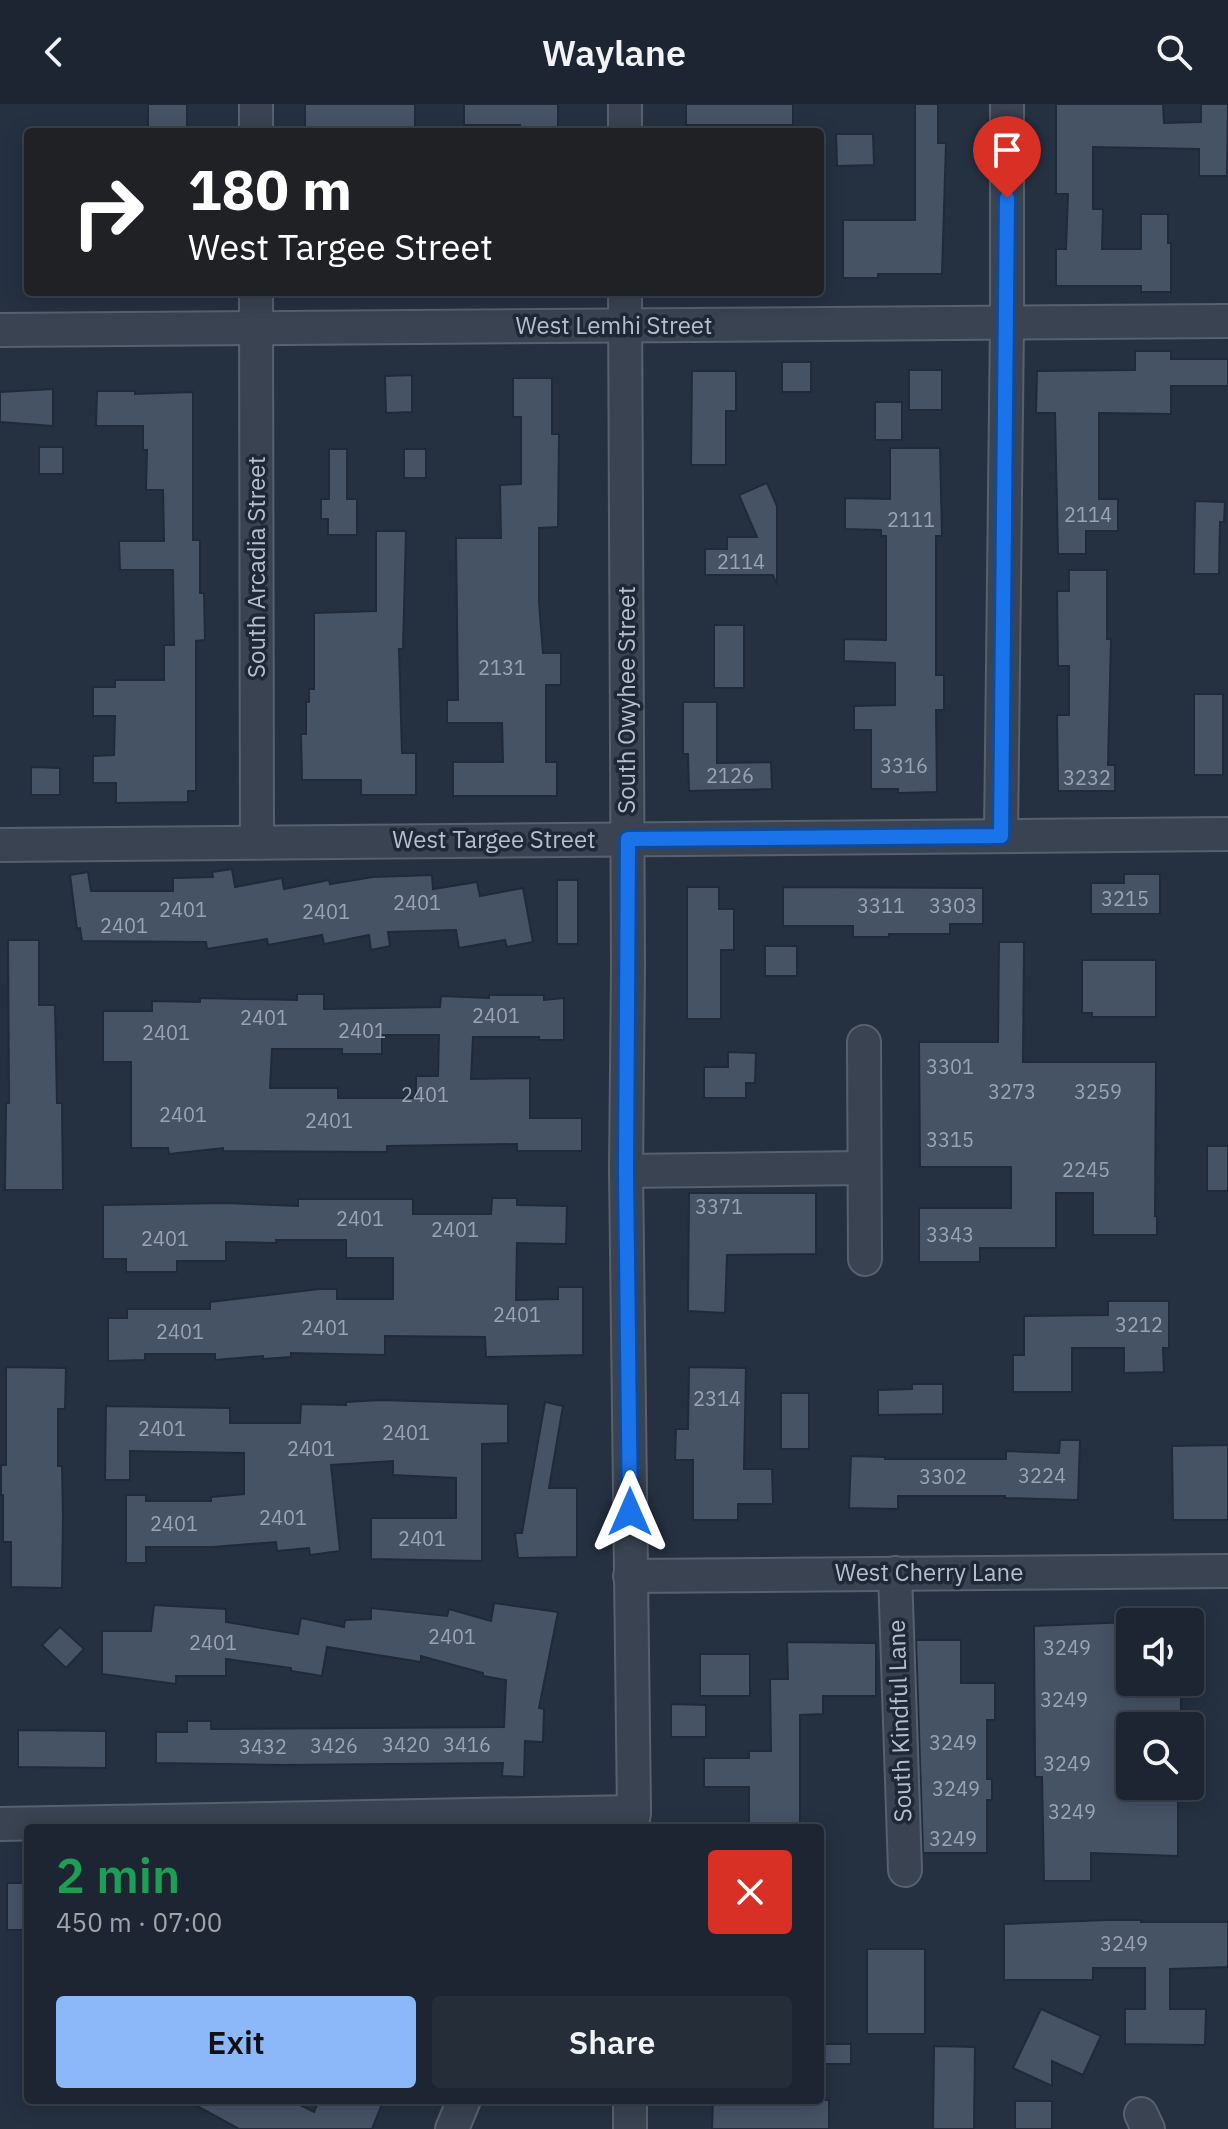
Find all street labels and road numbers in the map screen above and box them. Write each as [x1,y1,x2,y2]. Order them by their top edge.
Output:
street label: West Lemhi Street [516,309,712,341]
street label: South Arcadia Street [240,456,272,678]
street label: South Owyhee Street [610,586,642,814]
street label: West Targee Street [392,823,596,855]
street label: West Cherry Lane [835,1556,1023,1588]
street label: South Kindful Lane [879,1619,919,1823]

